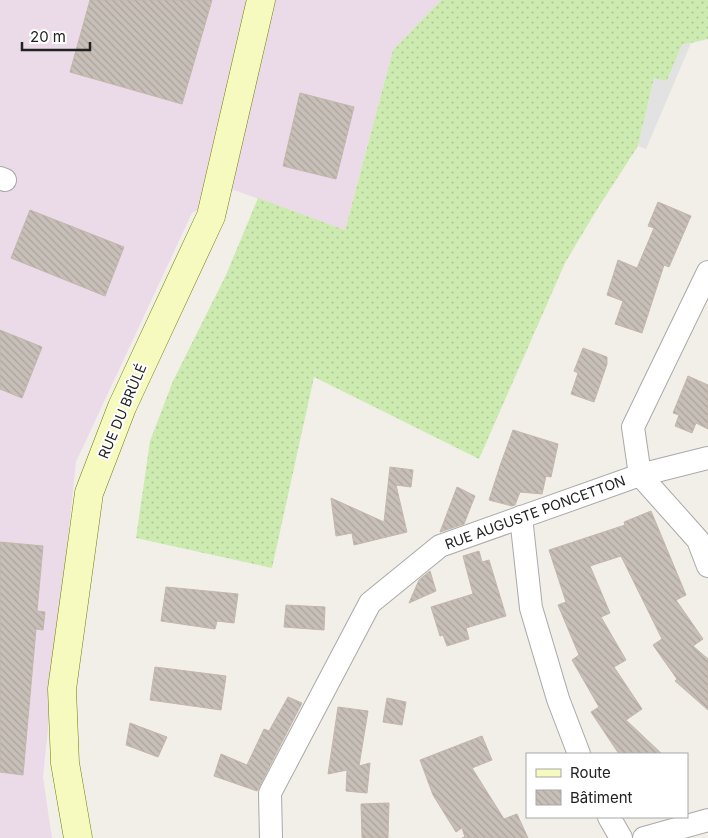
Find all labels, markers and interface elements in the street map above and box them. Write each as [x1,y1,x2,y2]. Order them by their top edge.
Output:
scale bar [22,20,90,52]
text: 20 m [30,27,66,46]
street label: RUE DU BRÛLÉ [94,361,150,461]
street label: RUE AUGUSTE PONCETTON [443,471,627,553]
legend [526,753,688,818]
text: Route [570,763,611,782]
text: Bâtiment [570,788,633,807]

